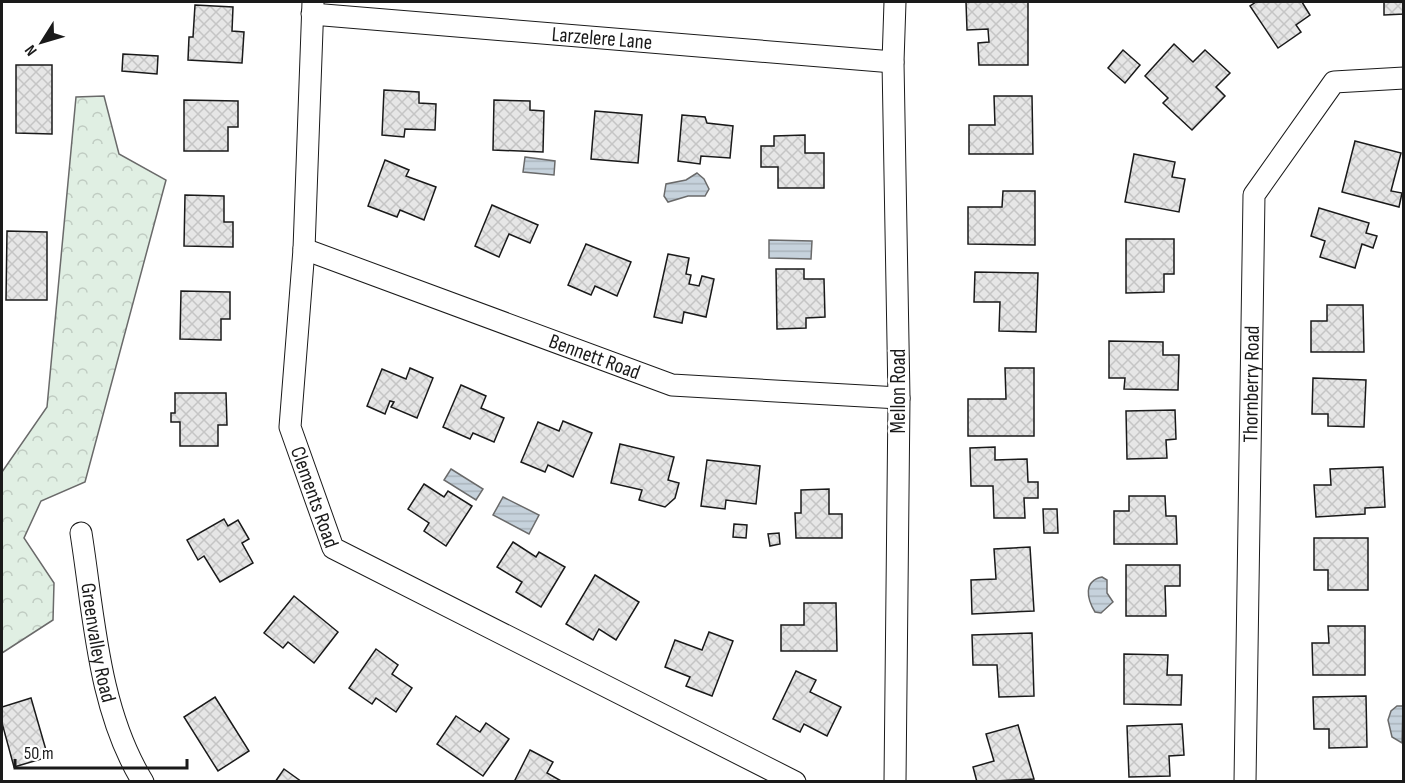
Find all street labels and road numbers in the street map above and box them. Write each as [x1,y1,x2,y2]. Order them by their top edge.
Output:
street label: Larzelere Lane [551,22,653,55]
street label: Thornberry Road [1238,325,1265,443]
street label: Bennett Road [546,329,644,385]
street label: Mellon Road [886,349,911,433]
street label: Clements Road [285,443,344,551]
street label: Greenvalley Road [75,582,121,705]

